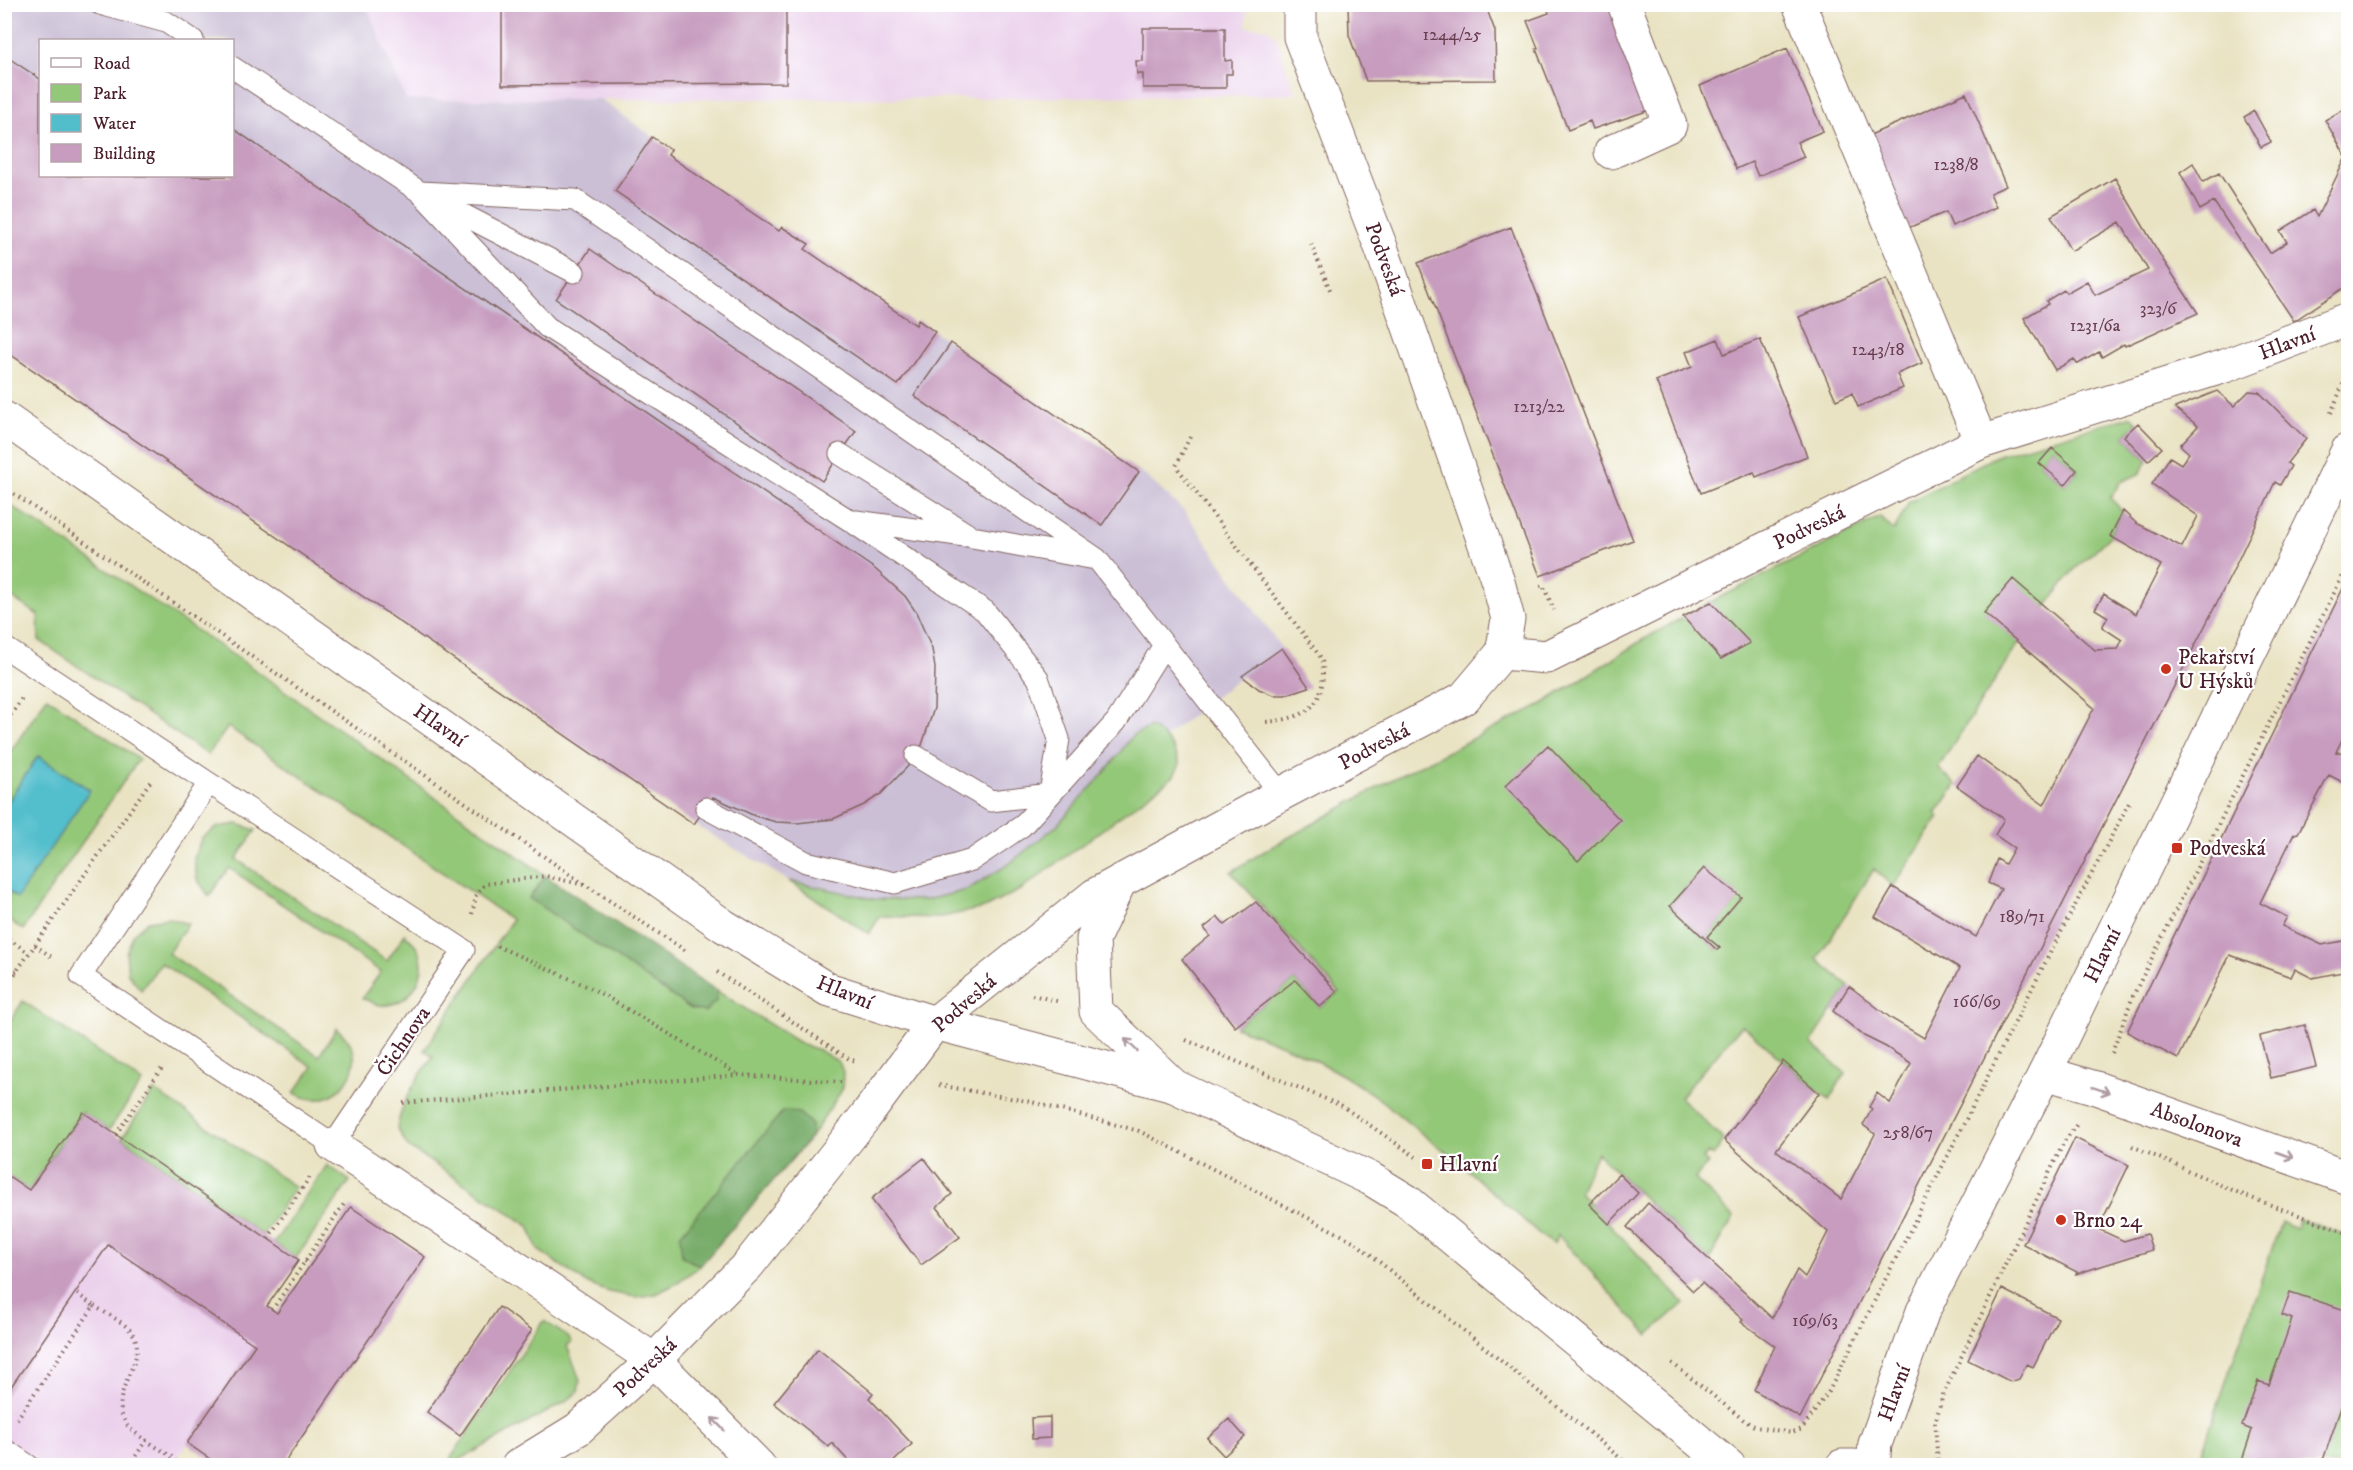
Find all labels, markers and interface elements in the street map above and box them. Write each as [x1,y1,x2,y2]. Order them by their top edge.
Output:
house number: 1244/25 [1423,24,1481,46]
legend [39,39,234,177]
text: Road [93,53,130,75]
text: Park [93,83,127,105]
text: Water [92,113,136,135]
text: Building [93,143,155,165]
house number: 1238/8 [1933,154,1979,176]
street label: Podveská [1359,219,1409,300]
house number: 323/6 [2140,298,2177,320]
house number: 1231/6a [2070,315,2121,337]
street label: Hlavní [2255,321,2321,367]
house number: 1243/18 [1851,339,1905,361]
house number: 1213/22 [1513,396,1565,418]
street label: Podveská [1769,499,1850,556]
place label: Pekařství U Hýsků [2178,645,2256,695]
marker: Pekařství U Hýsků [2159,662,2173,676]
street label: Hlavní [408,698,472,754]
street label: Podveská [1335,717,1414,776]
place label: Podveská [2189,836,2266,862]
marker: Podveská [2170,841,2184,855]
house number: 189/71 [1999,906,2045,928]
street label: Hlavní [2078,922,2128,987]
street label: Podveská [927,969,1002,1039]
street label: Hlavní [813,970,878,1017]
house number: 166/69 [1953,991,2001,1013]
street label: Čichnova [369,1001,437,1081]
one-way arrow [1124,1038,1139,1053]
one-way arrow [2091,1085,2110,1096]
street label: Absolonova [2147,1096,2246,1154]
house number: 258/67 [1883,1122,1933,1144]
one-way arrow [2275,1151,2294,1162]
place label: Hlavní [1439,1152,1499,1178]
marker: Hlavní [1420,1157,1434,1171]
place label: Brno 24 [2073,1208,2143,1234]
marker: Brno 24 [2054,1213,2068,1227]
house number: 169/63 [1792,1310,1838,1332]
street label: Podveská [609,1332,683,1403]
street label: Hlavní [1873,1360,1918,1425]
one-way arrow [710,1416,725,1431]

